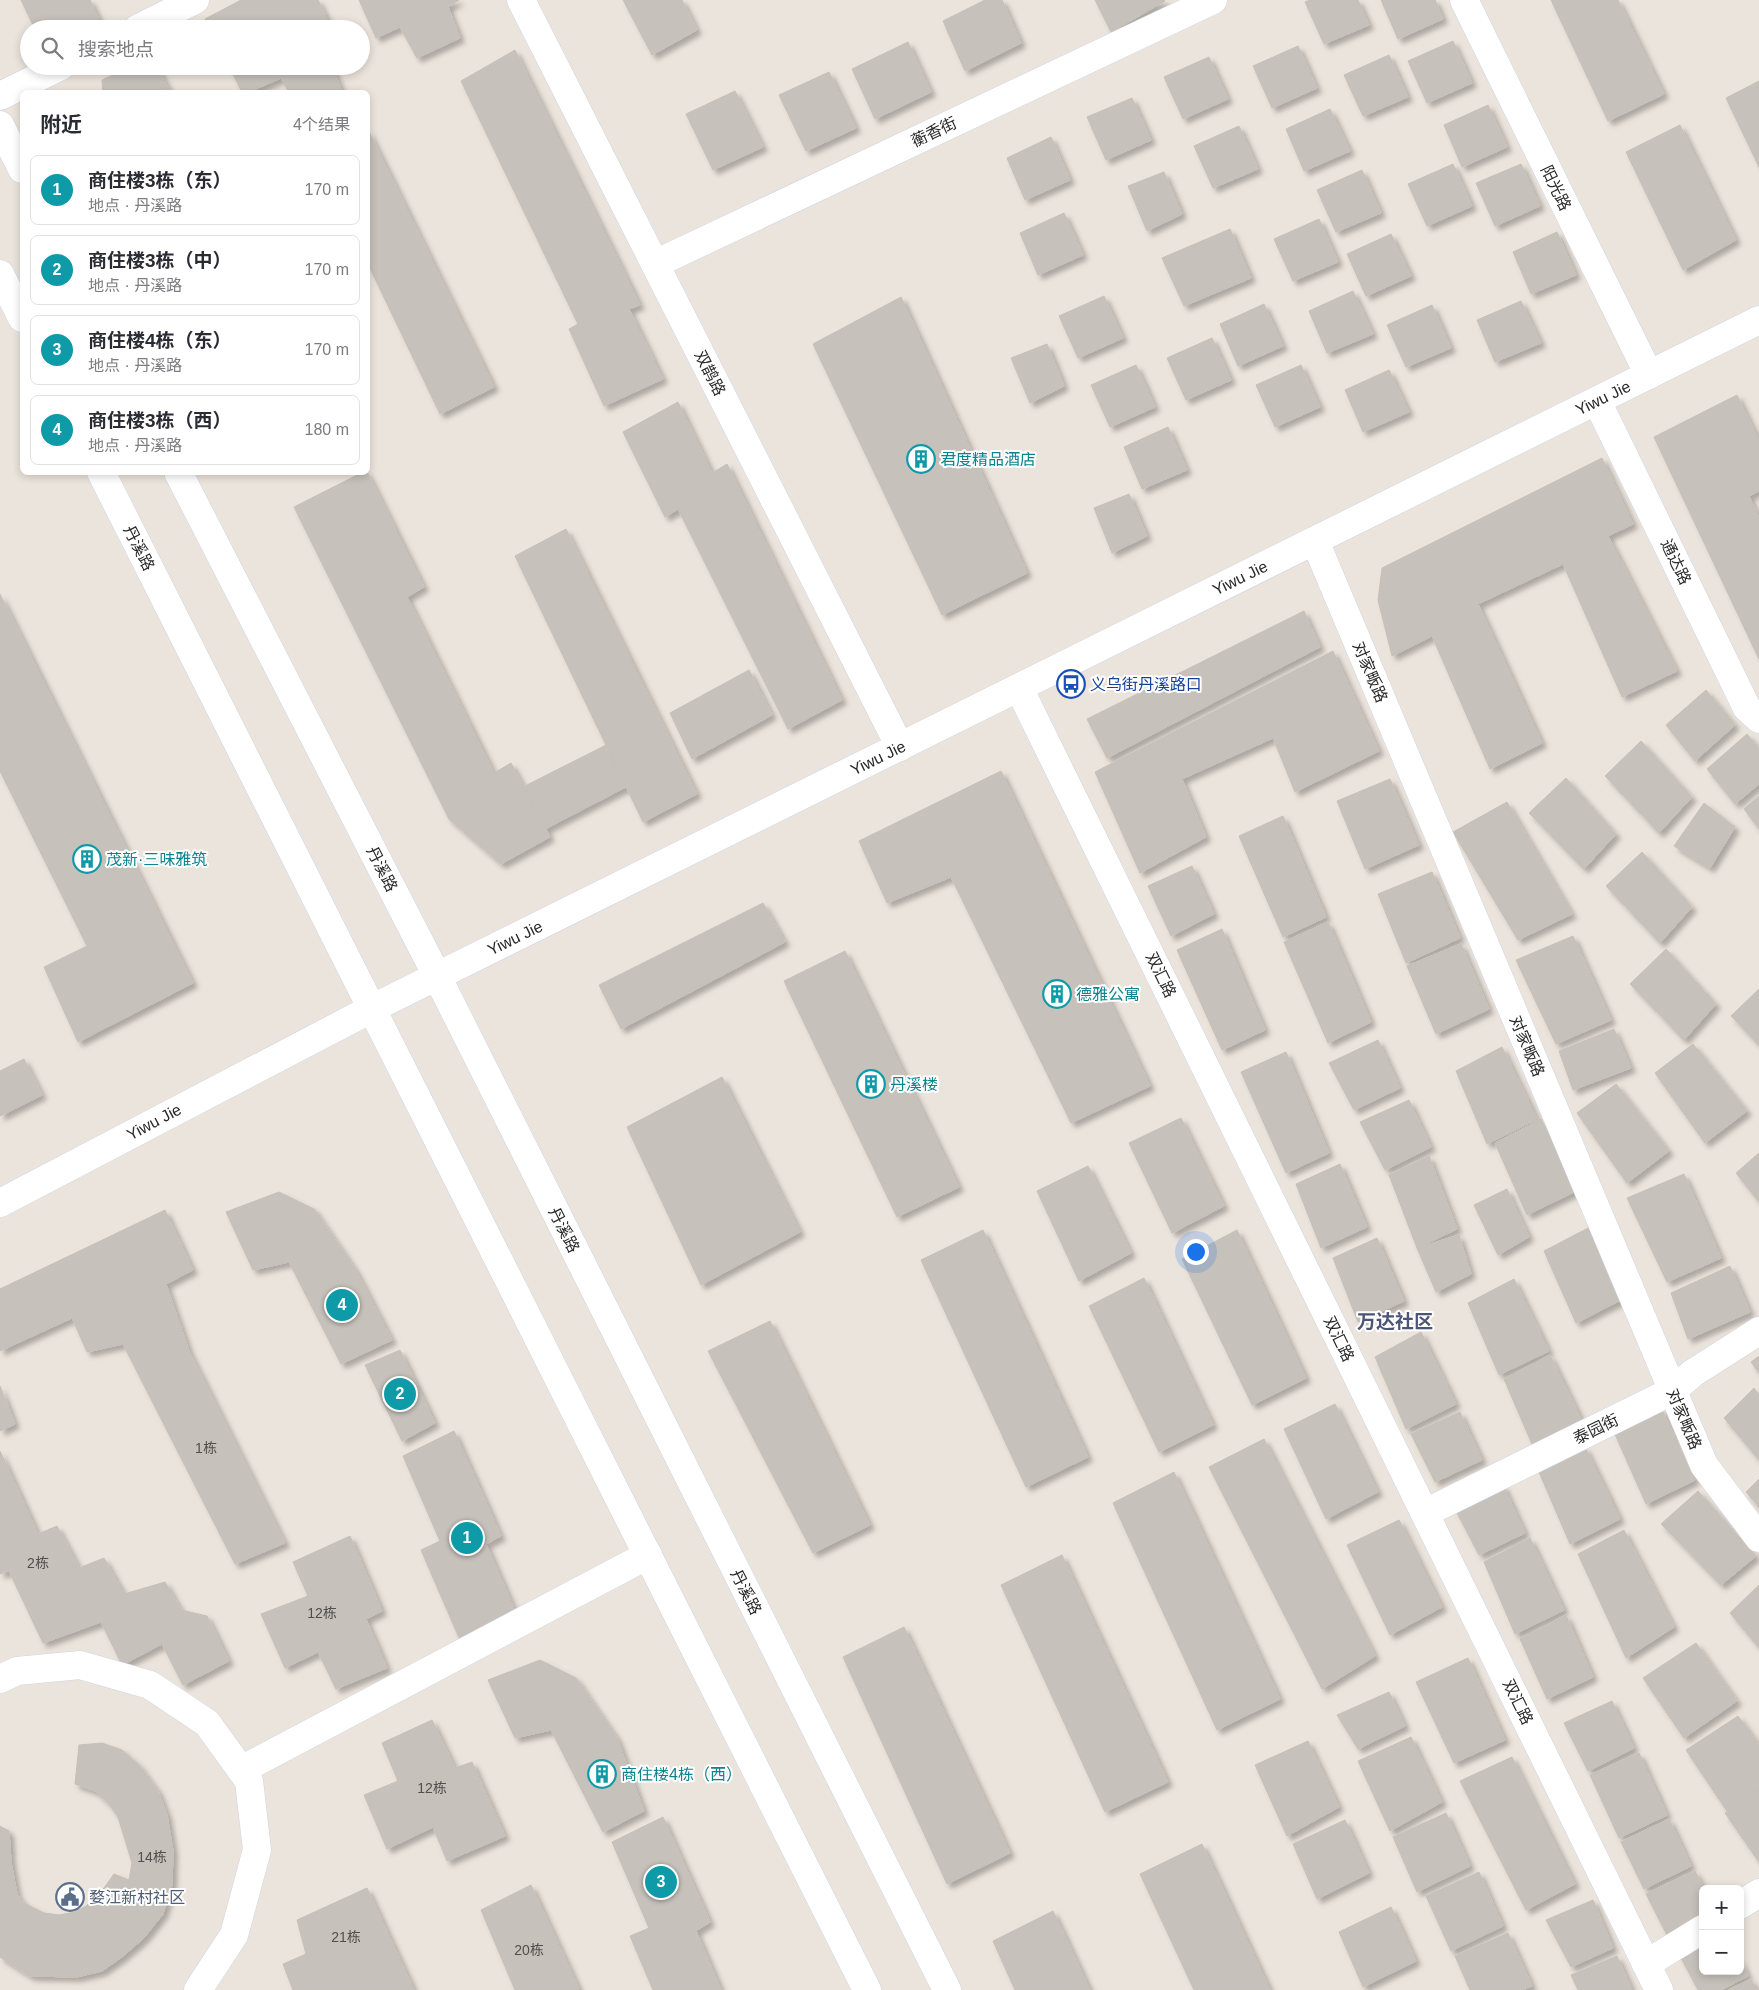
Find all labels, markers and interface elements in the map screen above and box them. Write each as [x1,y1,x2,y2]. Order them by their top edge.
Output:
search box [20,20,370,75]
icon: search [38,34,66,62]
text: 搜索地点 [78,39,154,60]
text: 附近 [40,113,82,136]
street label: 蘅香街 [909,114,959,150]
text: 4个结果 [293,116,350,133]
street label: 阳光路 [1538,163,1574,213]
text: 商住楼3栋（东） [88,170,232,191]
text: 1 [53,181,61,198]
text: 170 m [305,181,349,198]
text: 地点 · 丹溪路 [88,197,182,214]
text: 商住楼3栋（中） [88,250,232,271]
text: 2 [53,261,61,278]
text: 170 m [305,261,349,278]
text: 地点 · 丹溪路 [88,277,182,294]
text: 商住楼4栋（东） [88,330,232,351]
text: 3 [53,341,61,358]
text: 170 m [305,341,349,358]
street label: 双鹊路 [692,348,728,398]
text: 地点 · 丹溪路 [88,357,182,374]
street label: Yiwu Jie [1573,377,1633,419]
text: 商住楼3栋（西） [88,410,232,431]
text: 4 [53,421,61,438]
text: 180 m [305,421,349,438]
text: 地点 · 丹溪路 [88,437,182,454]
building icon: 君度精品酒店 [906,444,936,474]
place label: 君度精品酒店 [940,451,1036,468]
street label: 丹溪路 [121,523,157,573]
street label: 通达路 [1658,537,1694,587]
street label: Yiwu Jie [1210,557,1270,599]
street label: 对家畈路 [1350,639,1390,705]
bus stop icon: 义乌街丹溪路口 [1056,669,1086,699]
place label: 义乌街丹溪路口 [1090,676,1202,693]
street label: Yiwu Jie [848,737,908,779]
building icon: 茂新·三味雅筑 [72,844,102,874]
street label: 丹溪路 [364,844,400,894]
place label: 茂新·三味雅筑 [106,851,207,868]
street label: Yiwu Jie [485,917,545,959]
street label: 双汇路 [1143,950,1179,1000]
building icon: 德雅公寓 [1042,979,1072,1009]
place label: 德雅公寓 [1076,986,1140,1003]
street label: 对家畈路 [1507,1013,1547,1079]
building icon: 丹溪楼 [856,1069,886,1099]
place label: 丹溪楼 [890,1076,938,1093]
street label: Yiwu Jie [124,1101,184,1143]
street label: 丹溪路 [546,1205,582,1255]
your location [1183,1239,1209,1265]
pin: 4 [326,1286,358,1324]
district label: 万达社区 [1357,1311,1433,1332]
street label: 双汇路 [1321,1314,1357,1364]
pin: 2 [384,1375,416,1413]
street label: 对家畈路 [1664,1386,1704,1452]
street label: 泰园街 [1571,1411,1621,1447]
house number: 1栋 [195,1440,217,1456]
pin: 1 [451,1519,483,1557]
house number: 2栋 [27,1555,49,1571]
street label: 丹溪路 [728,1567,764,1617]
house number: 12栋 [307,1605,337,1621]
street label: 双汇路 [1500,1677,1536,1727]
building icon: 商住楼4栋（西） [587,1759,617,1789]
place label: 商住楼4栋（西） [621,1766,742,1783]
house number: 12栋 [417,1780,447,1796]
house number: 14栋 [137,1849,167,1865]
pin: 3 [645,1863,677,1901]
public building icon: 婺江新村社区 [55,1882,85,1912]
map controls [1699,1885,1744,1975]
button: + [1699,1885,1744,1930]
place label: 婺江新村社区 [89,1889,185,1906]
house number: 21栋 [331,1929,361,1945]
button: − [1699,1930,1744,1975]
house number: 20栋 [514,1942,544,1958]

